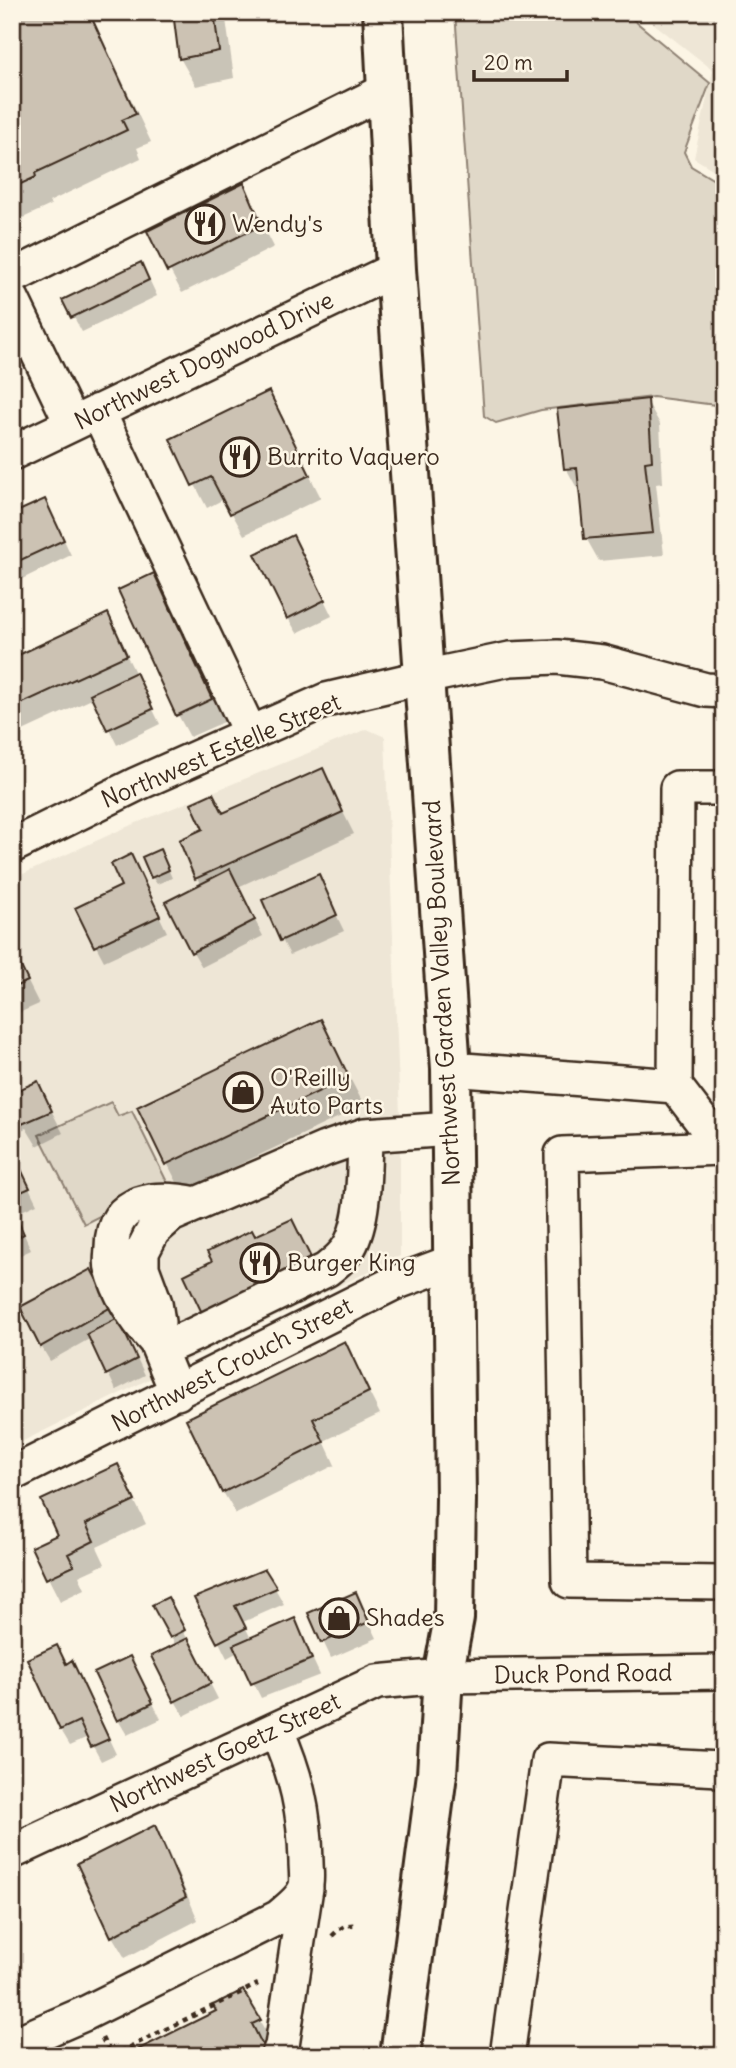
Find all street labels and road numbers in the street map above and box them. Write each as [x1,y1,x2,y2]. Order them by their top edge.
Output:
street label: Northwest Dogwood Drive [69,284,338,436]
street label: Northwest Estelle Street [96,686,345,814]
street label: Northwest Garden Valley Boulevard [416,799,466,1187]
street label: Northwest Crouch Street [106,1290,357,1438]
street label: Duck Pond Road [493,1656,672,1690]
street label: Northwest Goetz Street [104,1685,345,1819]

